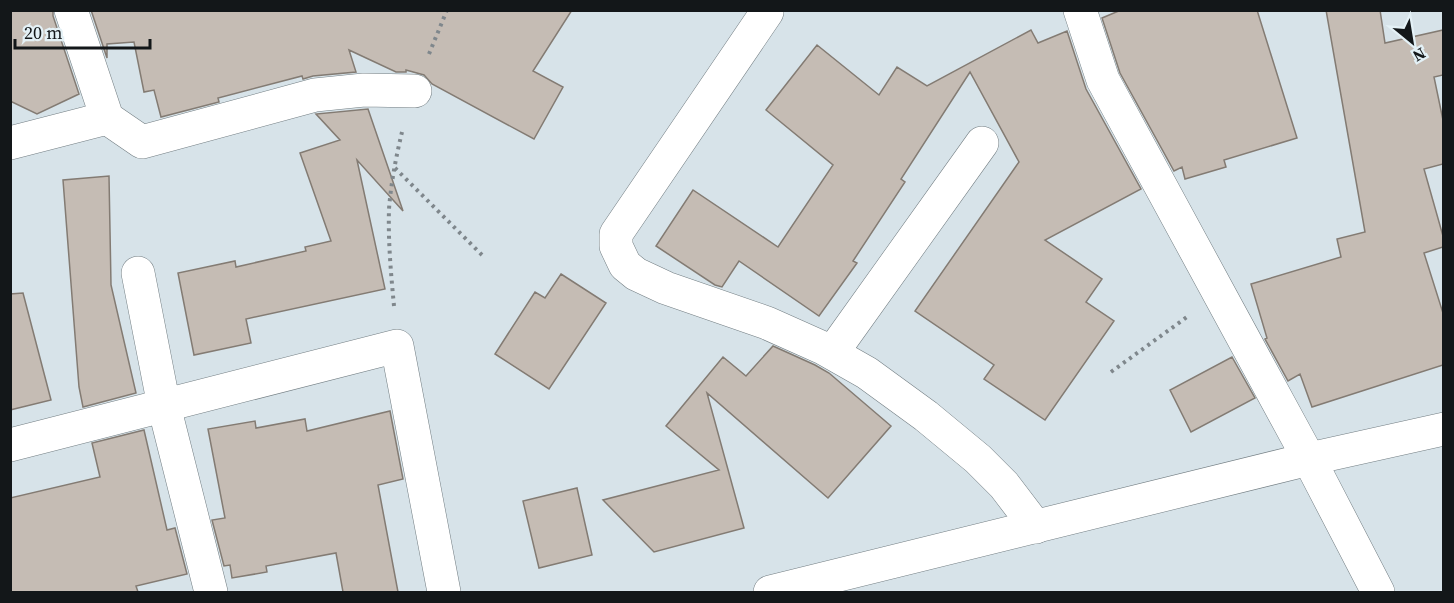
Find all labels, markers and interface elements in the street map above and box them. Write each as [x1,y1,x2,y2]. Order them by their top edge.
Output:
scale bar [15,12,150,50]
north arrow [1382,12,1442,72]
text: 20 m [24,20,62,45]
text: N [1409,43,1430,68]

